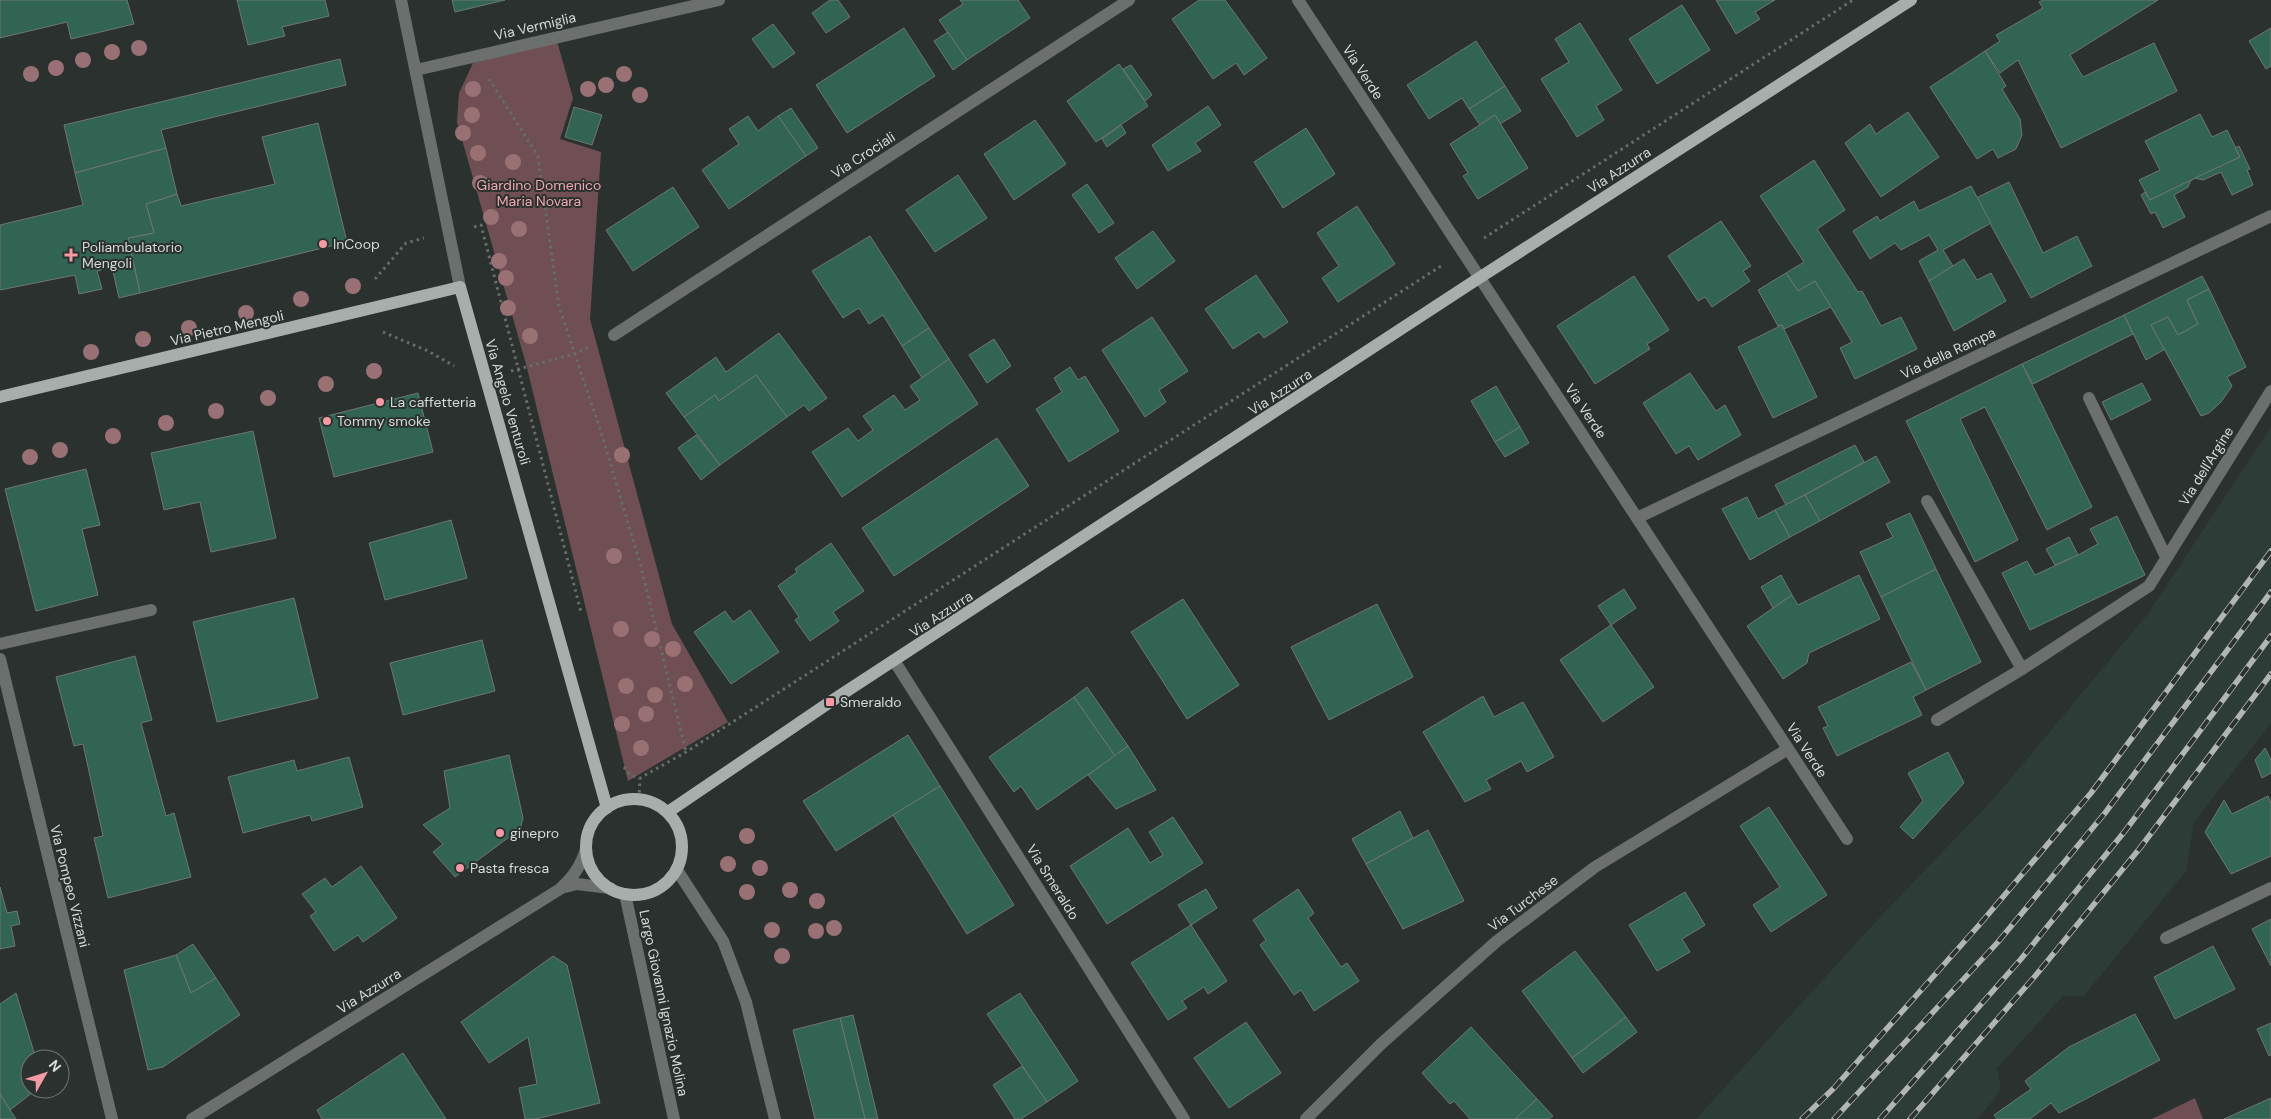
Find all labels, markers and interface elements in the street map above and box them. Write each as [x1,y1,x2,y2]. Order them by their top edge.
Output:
street label: Via Vermiglia [492,8,578,44]
street label: Via Verde [1339,41,1387,103]
street label: Via Crociali [828,128,898,182]
street label: Via Azzurra [1584,143,1654,197]
park label: Giardino Domenico Maria Novara [477,176,601,210]
place label: InCoop [333,235,380,253]
place label: Poliambulatorio Mengoli [82,238,182,272]
marker: InCoop [317,238,329,250]
marker: Poliambulatorio Mengoli [64,248,78,262]
street label: Via Pietro Mengoli [169,306,285,350]
street label: Via della Rampa [1898,323,1998,383]
street label: Via Angelo Venturoli [481,337,535,467]
street label: Via Azzurra [1245,365,1315,419]
street label: Via Verde [1561,380,1611,442]
place label: La caffetteria [390,393,476,411]
marker: La caffetteria [374,396,386,408]
place label: Tommy smoke [337,412,430,430]
marker: Tommy smoke [321,415,333,427]
street label: Via dell'Argine [2175,423,2237,509]
street label: Via Azzurra [906,587,976,641]
place label: Smeraldo [840,693,902,711]
marker: Smeraldo [824,696,836,708]
street label: Via Verde [1783,719,1831,781]
street label: Via Pompeo Vizzani [46,823,94,949]
place label: ginepro [510,824,559,842]
marker: ginepro [494,827,506,839]
street label: Via Smeraldo [1023,841,1083,923]
place label: Pasta fresca [470,859,549,877]
marker: Pasta fresca [454,862,466,874]
street label: Via Turchese [1484,871,1562,935]
street label: Largo Giovanni Ignazio Molina [635,908,693,1098]
street label: Via Azzurra [334,964,404,1018]
north arrow [20,1049,70,1099]
text: N [45,1056,65,1075]

